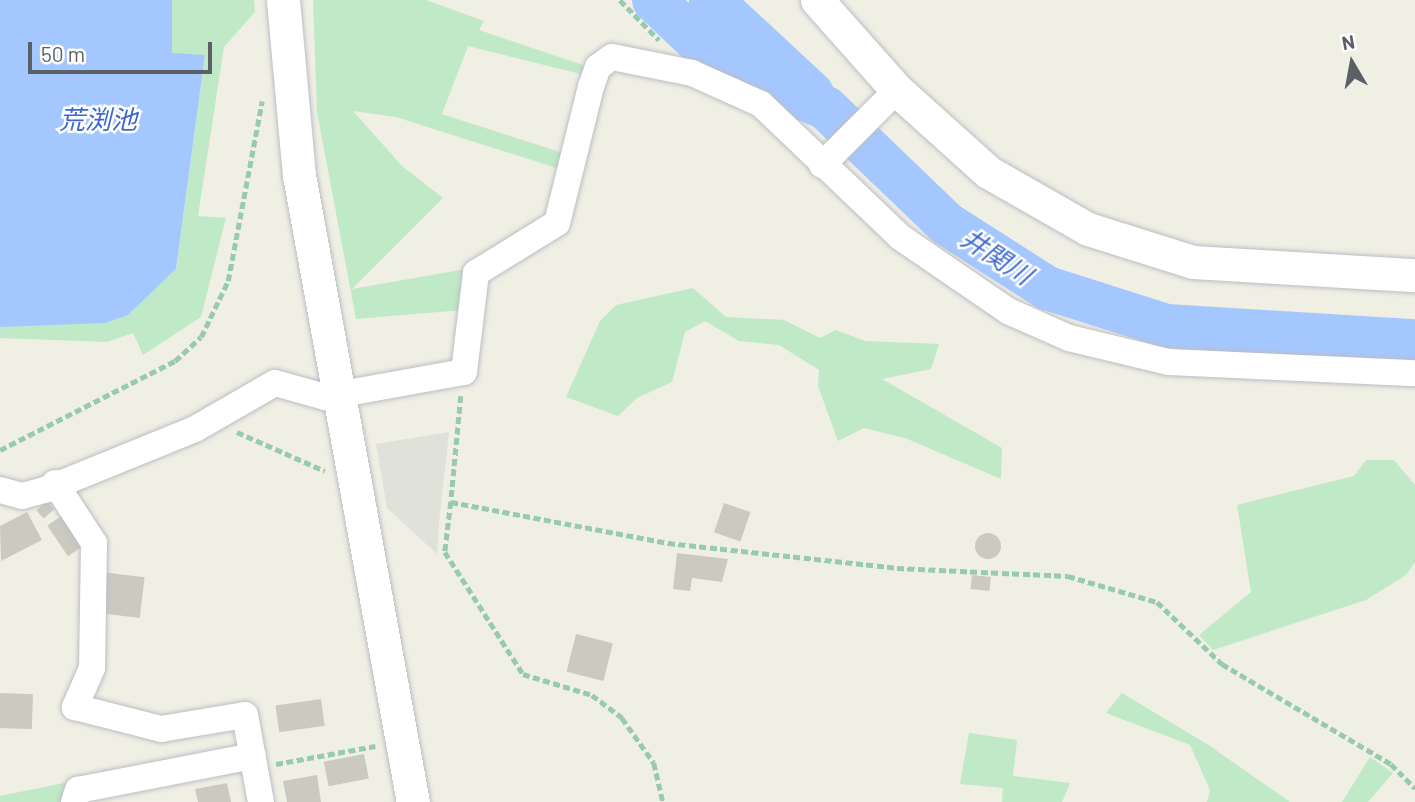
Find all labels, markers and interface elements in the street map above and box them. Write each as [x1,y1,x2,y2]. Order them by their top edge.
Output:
scale bar [32,28,215,72]
north arrow [1317,28,1387,98]
text: N [1340,29,1356,54]
text: 50 m [41,41,85,66]
water label: 荒渕池 [59,103,137,135]
water label: 井関川 [956,222,1038,290]

